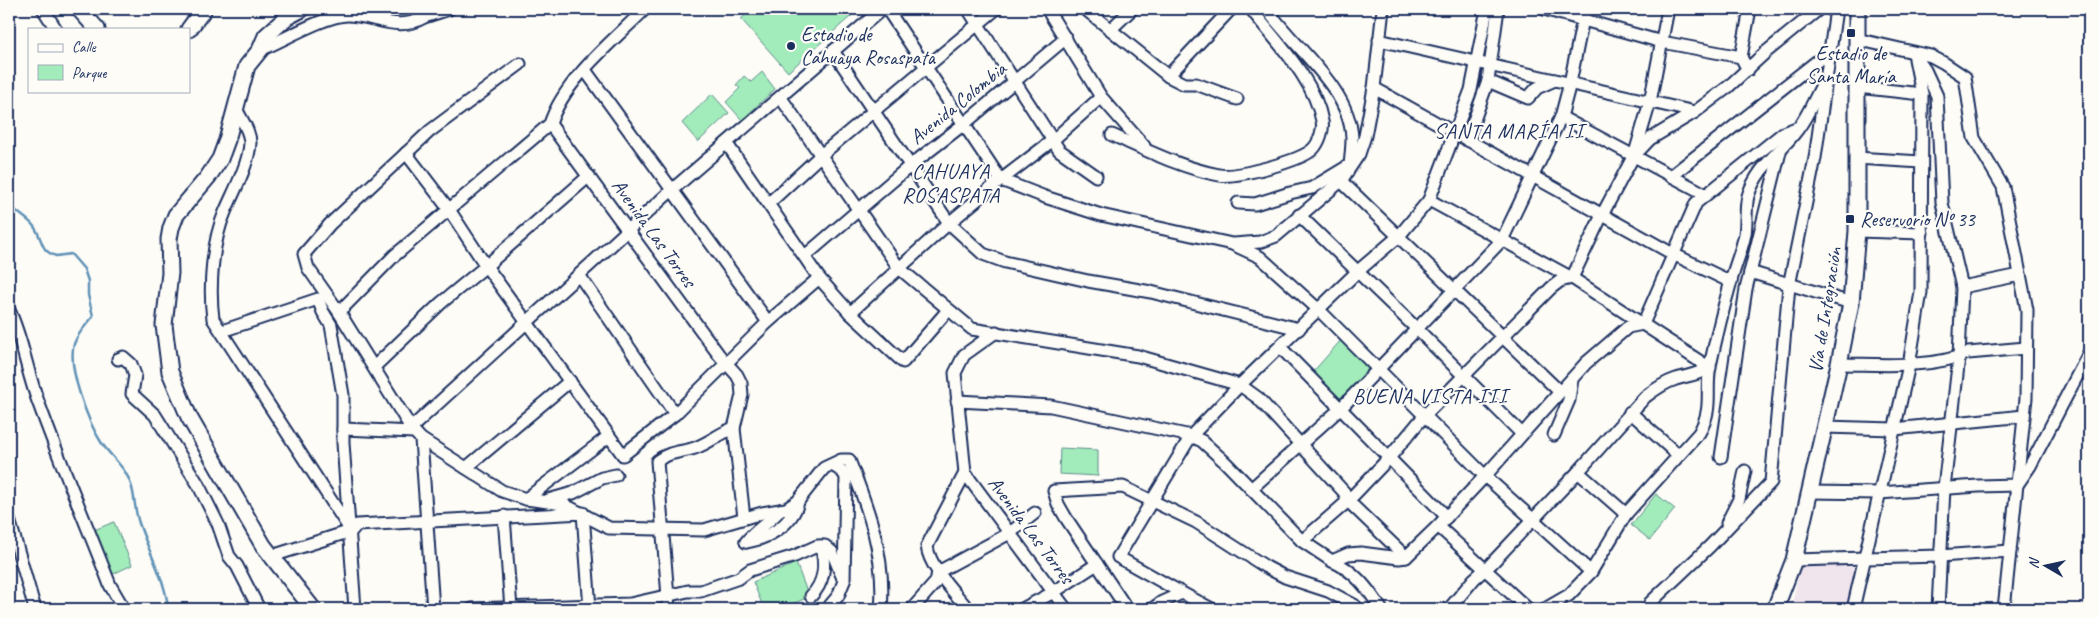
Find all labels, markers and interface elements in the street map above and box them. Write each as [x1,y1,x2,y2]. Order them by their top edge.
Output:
place label: Estadio de Cahuaya Rosaspata [801,22,937,70]
marker: Estadio de Santa María [1845,27,1857,39]
legend [28,28,190,92]
text: Calle [72,38,97,57]
marker: Estadio de Cahuaya Rosaspata [785,40,797,52]
place label: Estadio de Santa María [1806,41,1897,89]
street label: Avenida Colombia [905,56,1012,150]
text: Parque [72,64,108,83]
district label: SANTA MARÍA II [1434,118,1588,144]
district label: CAHUAYA ROSASPATA [902,158,1001,208]
street label: Avenida Las Torres [606,174,703,294]
place label: Reservorio Nº 33 [1860,207,1977,232]
marker: Reservorio Nº 33 [1844,213,1856,225]
street label: Vía de Integración [1803,244,1847,375]
district label: BUENA VISTA III [1353,383,1511,409]
street label: Avenida Las Torres [983,471,1081,590]
north arrow [2020,540,2070,590]
text: N [2025,556,2043,570]

